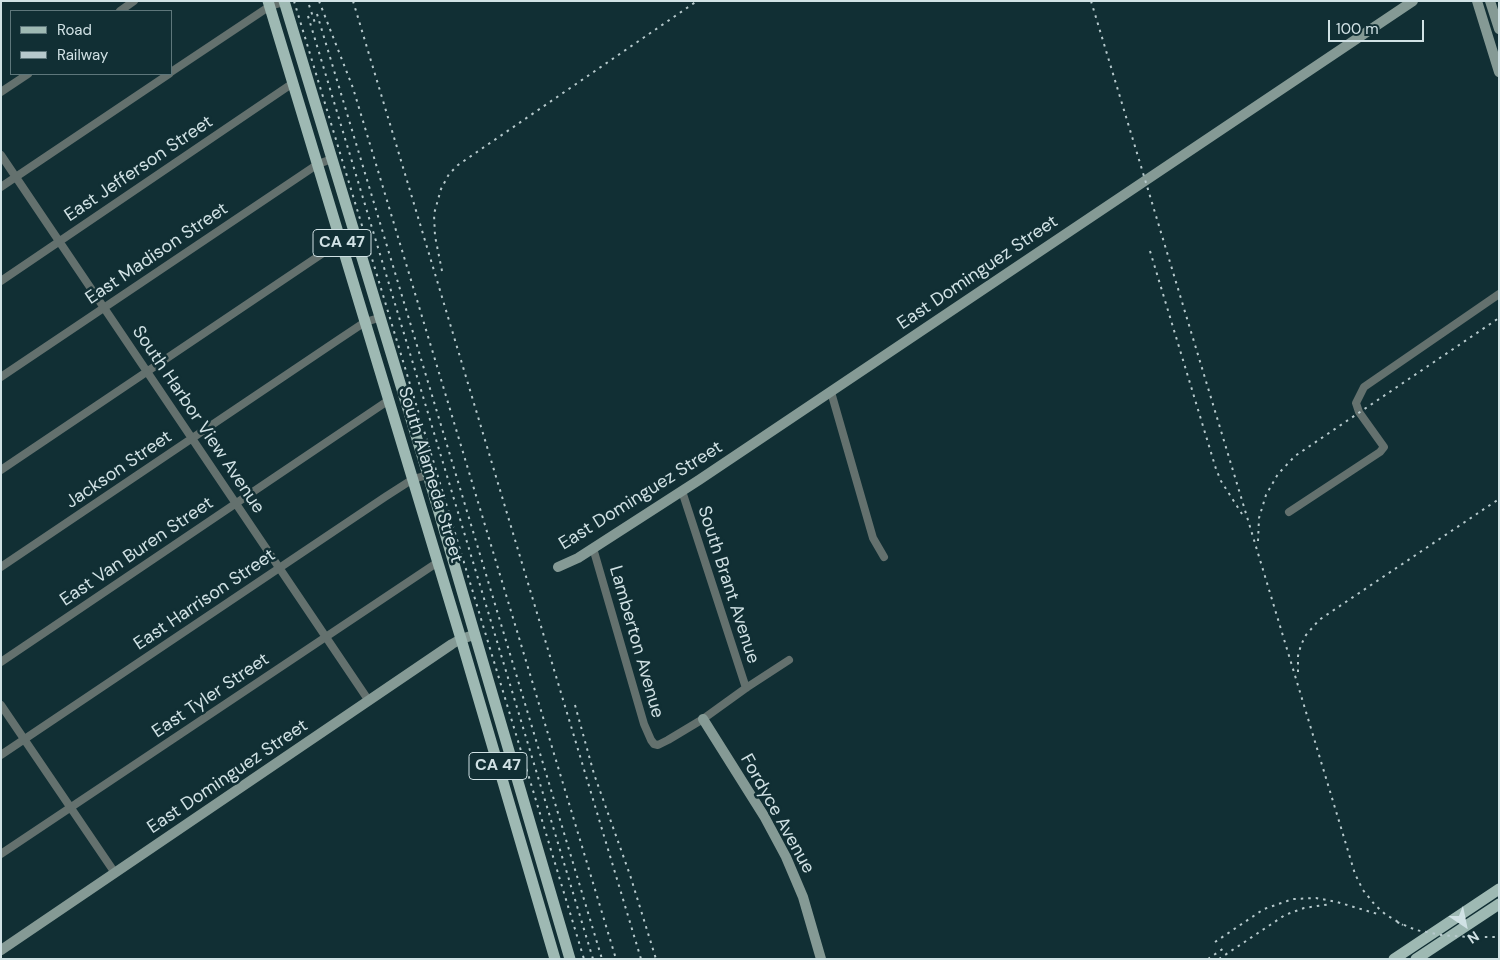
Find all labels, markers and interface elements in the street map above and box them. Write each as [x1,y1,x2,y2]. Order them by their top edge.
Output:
legend [10,10,172,75]
scale bar [1330,10,1426,42]
text: 100 m [1336,19,1379,39]
text: Road [57,20,92,40]
text: Railway [57,45,108,65]
street label: East Jefferson Street [61,111,217,227]
street label: East Madison Street [82,198,232,310]
street label: East Dominguez Street [894,211,1062,335]
road number: CA 47 [313,230,371,256]
street label: South Harbor View Avenue [127,322,269,518]
street label: South Alameda Street [393,385,467,565]
street label: Jackson Street [62,427,176,513]
street label: East Dominguez Street [555,437,727,555]
street label: East Van Buren Street [56,493,218,611]
street label: South Brant Avenue [692,504,764,666]
street label: East Harrison Street [130,545,280,655]
street label: Lamberton Avenue [604,563,668,721]
street label: East Tyler Street [148,649,274,743]
street label: East Dominguez Street [144,715,312,839]
street label: Fordyce Avenue [735,751,819,877]
road number: CA 47 [469,752,527,779]
north arrow [1440,900,1490,950]
text: N [1464,927,1483,948]

